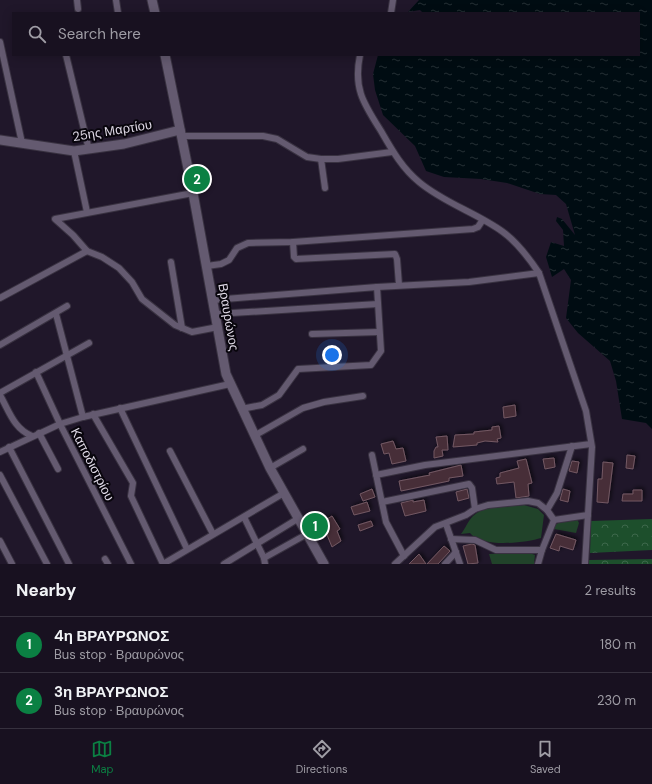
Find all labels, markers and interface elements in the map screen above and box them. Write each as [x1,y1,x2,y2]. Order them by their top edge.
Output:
search box [12,12,640,56]
icon: search [26,23,48,45]
text: Search here [58,24,141,44]
street label: 25ης Μαρτίου [71,116,153,145]
pin: 2 [184,164,210,194]
street label: Βραυρώνος [214,282,243,352]
your location [322,345,342,365]
street label: Καποδιστρίου [67,425,118,504]
pin: 1 [302,511,328,541]
text: Nearby [16,579,76,601]
text: 2 results [585,582,636,599]
text: 4η ΒΡΑΥΡΩΝΟΣ [54,626,169,646]
text: 1 [27,636,31,653]
text: 180 m [600,636,636,653]
text: Bus stop · Βραυρώνος [54,646,184,663]
text: 3η ΒΡΑΥΡΩΝΟΣ [54,682,168,702]
text: 2 [25,692,33,709]
text: 230 m [597,692,636,709]
text: Bus stop · Βραυρώνος [54,702,184,719]
tab: Map [91,738,113,776]
tab: Directions [296,738,348,776]
tab: Saved [530,738,561,776]

